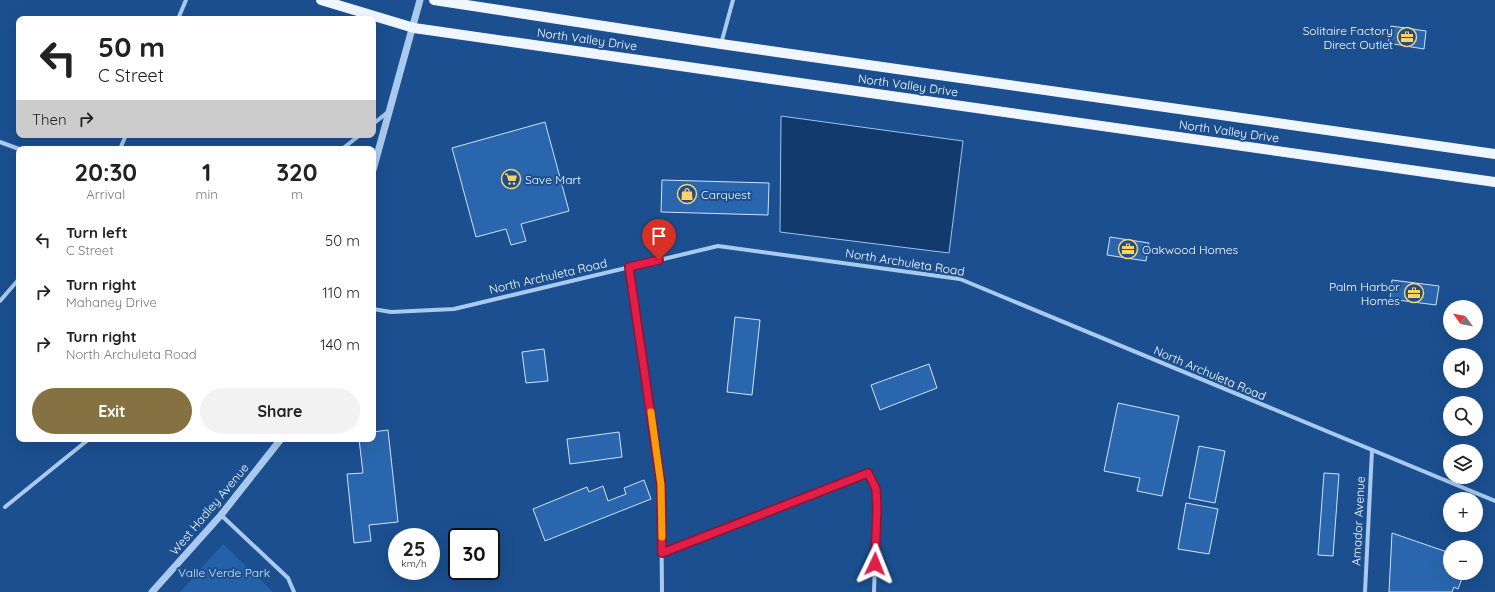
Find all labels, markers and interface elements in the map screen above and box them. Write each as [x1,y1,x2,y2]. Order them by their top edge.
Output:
place label: Solitaire Factory Direct Outlet [1303,23,1393,52]
street label: North Valley Drive [536,25,638,53]
office icon: Solitaire Factory Direct Outlet [1396,26,1418,48]
text: 50 m [98,29,165,64]
icon: left [32,32,84,84]
text: C Street [98,64,164,87]
street label: North Valley Drive [857,71,959,99]
icon: right [75,108,97,130]
text: Then [32,110,67,129]
street label: North Valley Drive [1178,117,1280,145]
text: 20:30 [74,157,137,187]
text: 1 [202,157,211,187]
text: 320 [276,157,317,187]
supermarket icon: Save Mart [500,168,522,190]
place label: Save Mart [525,172,581,187]
shop icon: Carquest [676,183,698,205]
text: Arrival [86,186,125,202]
text: min [196,186,218,202]
text: m [291,186,303,202]
place label: Carquest [701,187,751,202]
pin [642,219,676,260]
text: Turn left [66,223,128,242]
icon: arrive [648,225,670,247]
icon: left [32,229,54,251]
text: 50 m [325,231,360,250]
office icon: Oakwood Homes [1117,238,1139,260]
text: C Street [66,242,114,258]
place label: Oakwood Homes [1142,242,1239,257]
street label: North Archuleta Road [844,245,966,279]
street label: North Archuleta Road [488,255,608,297]
text: Turn right [66,275,137,294]
place label: Palm Harbor Homes [1329,279,1400,308]
icon: right [32,281,54,303]
office icon: Palm Harbor Homes [1403,282,1425,304]
text: 110 m [322,283,360,302]
text: Mahaney Drive [66,294,157,310]
north arrow [1443,300,1483,340]
map controls [1443,300,1483,580]
text: Turn right [66,327,137,346]
icon: right [32,333,54,355]
text: 140 m [320,335,360,354]
street label: North Archuleta Road [1152,343,1268,403]
text: North Archuleta Road [66,346,197,362]
button: sound [1443,348,1483,388]
button: Exit [32,388,192,434]
button: Share [200,388,360,434]
button: search [1443,396,1483,436]
button: layers [1443,444,1483,484]
street label: West Hadley Avenue [166,460,252,558]
street label: Amador Avenue [1348,476,1368,566]
button: + [1443,492,1483,532]
speed limit sign: 30 [448,528,500,580]
text: 25 [403,536,425,561]
button: − [1443,540,1483,580]
position arrow [854,543,896,585]
text: km/h [401,557,427,570]
park label: Valle Verde Park [178,565,270,580]

